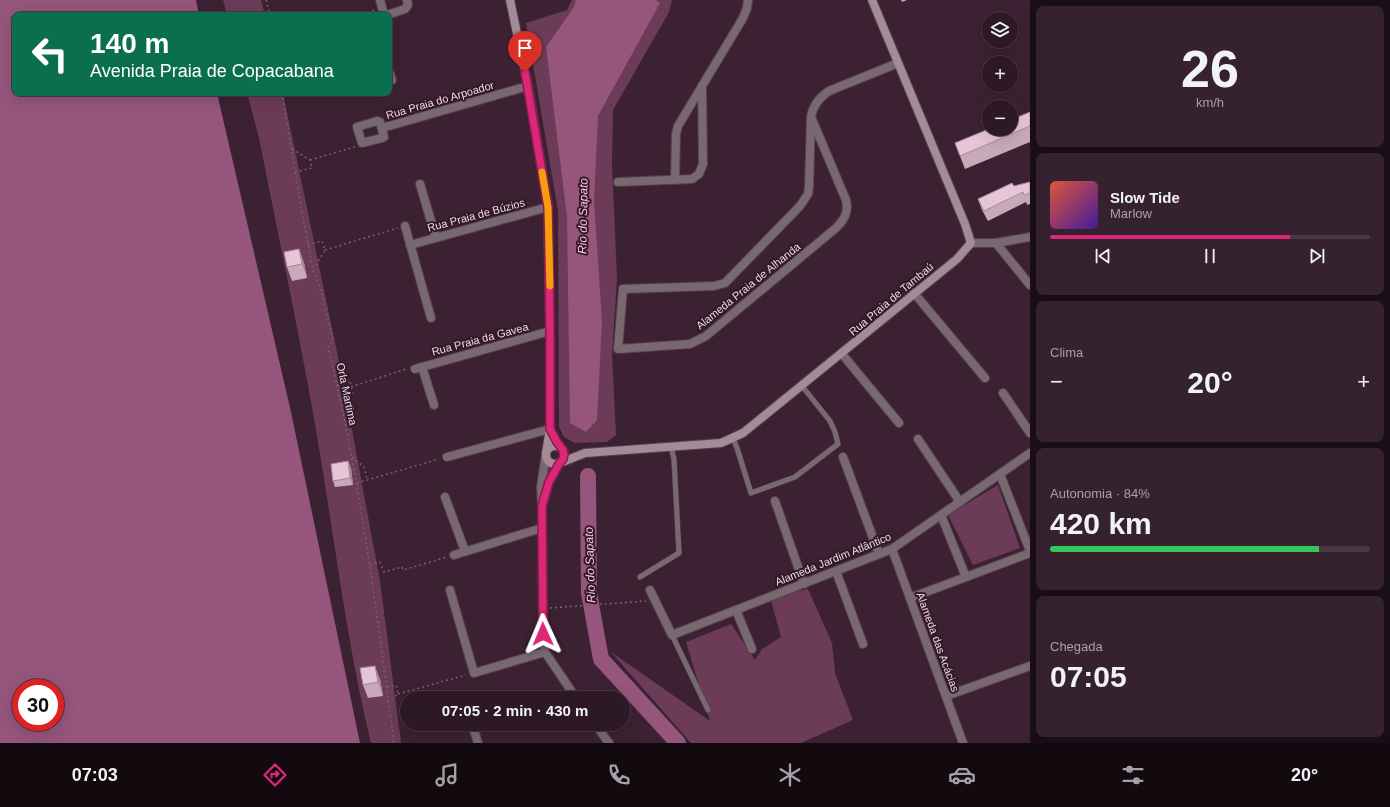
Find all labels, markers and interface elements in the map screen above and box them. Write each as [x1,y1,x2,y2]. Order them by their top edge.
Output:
map controls [982,12,1018,136]
button: layers [982,12,1018,48]
icon: left [24,28,76,80]
text: 140 m [90,28,169,59]
pin [508,31,542,72]
icon: arrive [514,37,536,59]
text: 26 [1181,40,1239,98]
button: + [982,56,1018,92]
text: Avenida Praia de Copacabana [90,61,334,81]
street label: Rua Praia do Arpoador [385,79,496,121]
text: km/h [1196,95,1224,110]
button: − [982,100,1018,136]
water label: Rio do Sapato [575,178,591,254]
text: Slow Tide [1110,189,1180,206]
street label: Rua Praia de Búzios [426,196,526,234]
text: Marlow [1110,206,1152,221]
street label: Alameda Praia de Alhanda [694,240,803,332]
icon: previous [1092,245,1114,267]
icon: pause [1199,245,1221,267]
icon: next [1306,245,1328,267]
street label: Rua Praia de Tambaú [846,260,936,338]
street label: Rua Praia da Gavea [430,320,531,358]
text: Clima [1050,345,1083,360]
street label: Orla Martima [335,362,360,427]
text: 20° [1187,366,1233,399]
text: − [1050,369,1063,394]
text: + [1357,369,1370,394]
text: Autonomia · 84% [1050,486,1150,501]
text: 420 km [1050,507,1152,540]
water label: Rio do Sapato [582,526,598,603]
street label: Alameda Jardim Atlântico [773,530,893,588]
street label: Alameda das Acácias [914,591,962,694]
position arrow [522,613,564,655]
text: Chegada [1050,639,1103,654]
text: 07:05 [1050,660,1127,693]
speed limit sign: 30 [12,679,64,731]
text: 07:05 · 2 min · 430 m [442,702,588,719]
icon: directions [261,761,289,789]
icon: music [433,761,461,789]
icon: phone [605,761,633,789]
icon: climate [776,761,804,789]
icon: car [948,761,976,789]
icon: filters [1119,761,1147,789]
text: 07:03 [72,765,118,785]
text: 20° [1291,765,1318,785]

